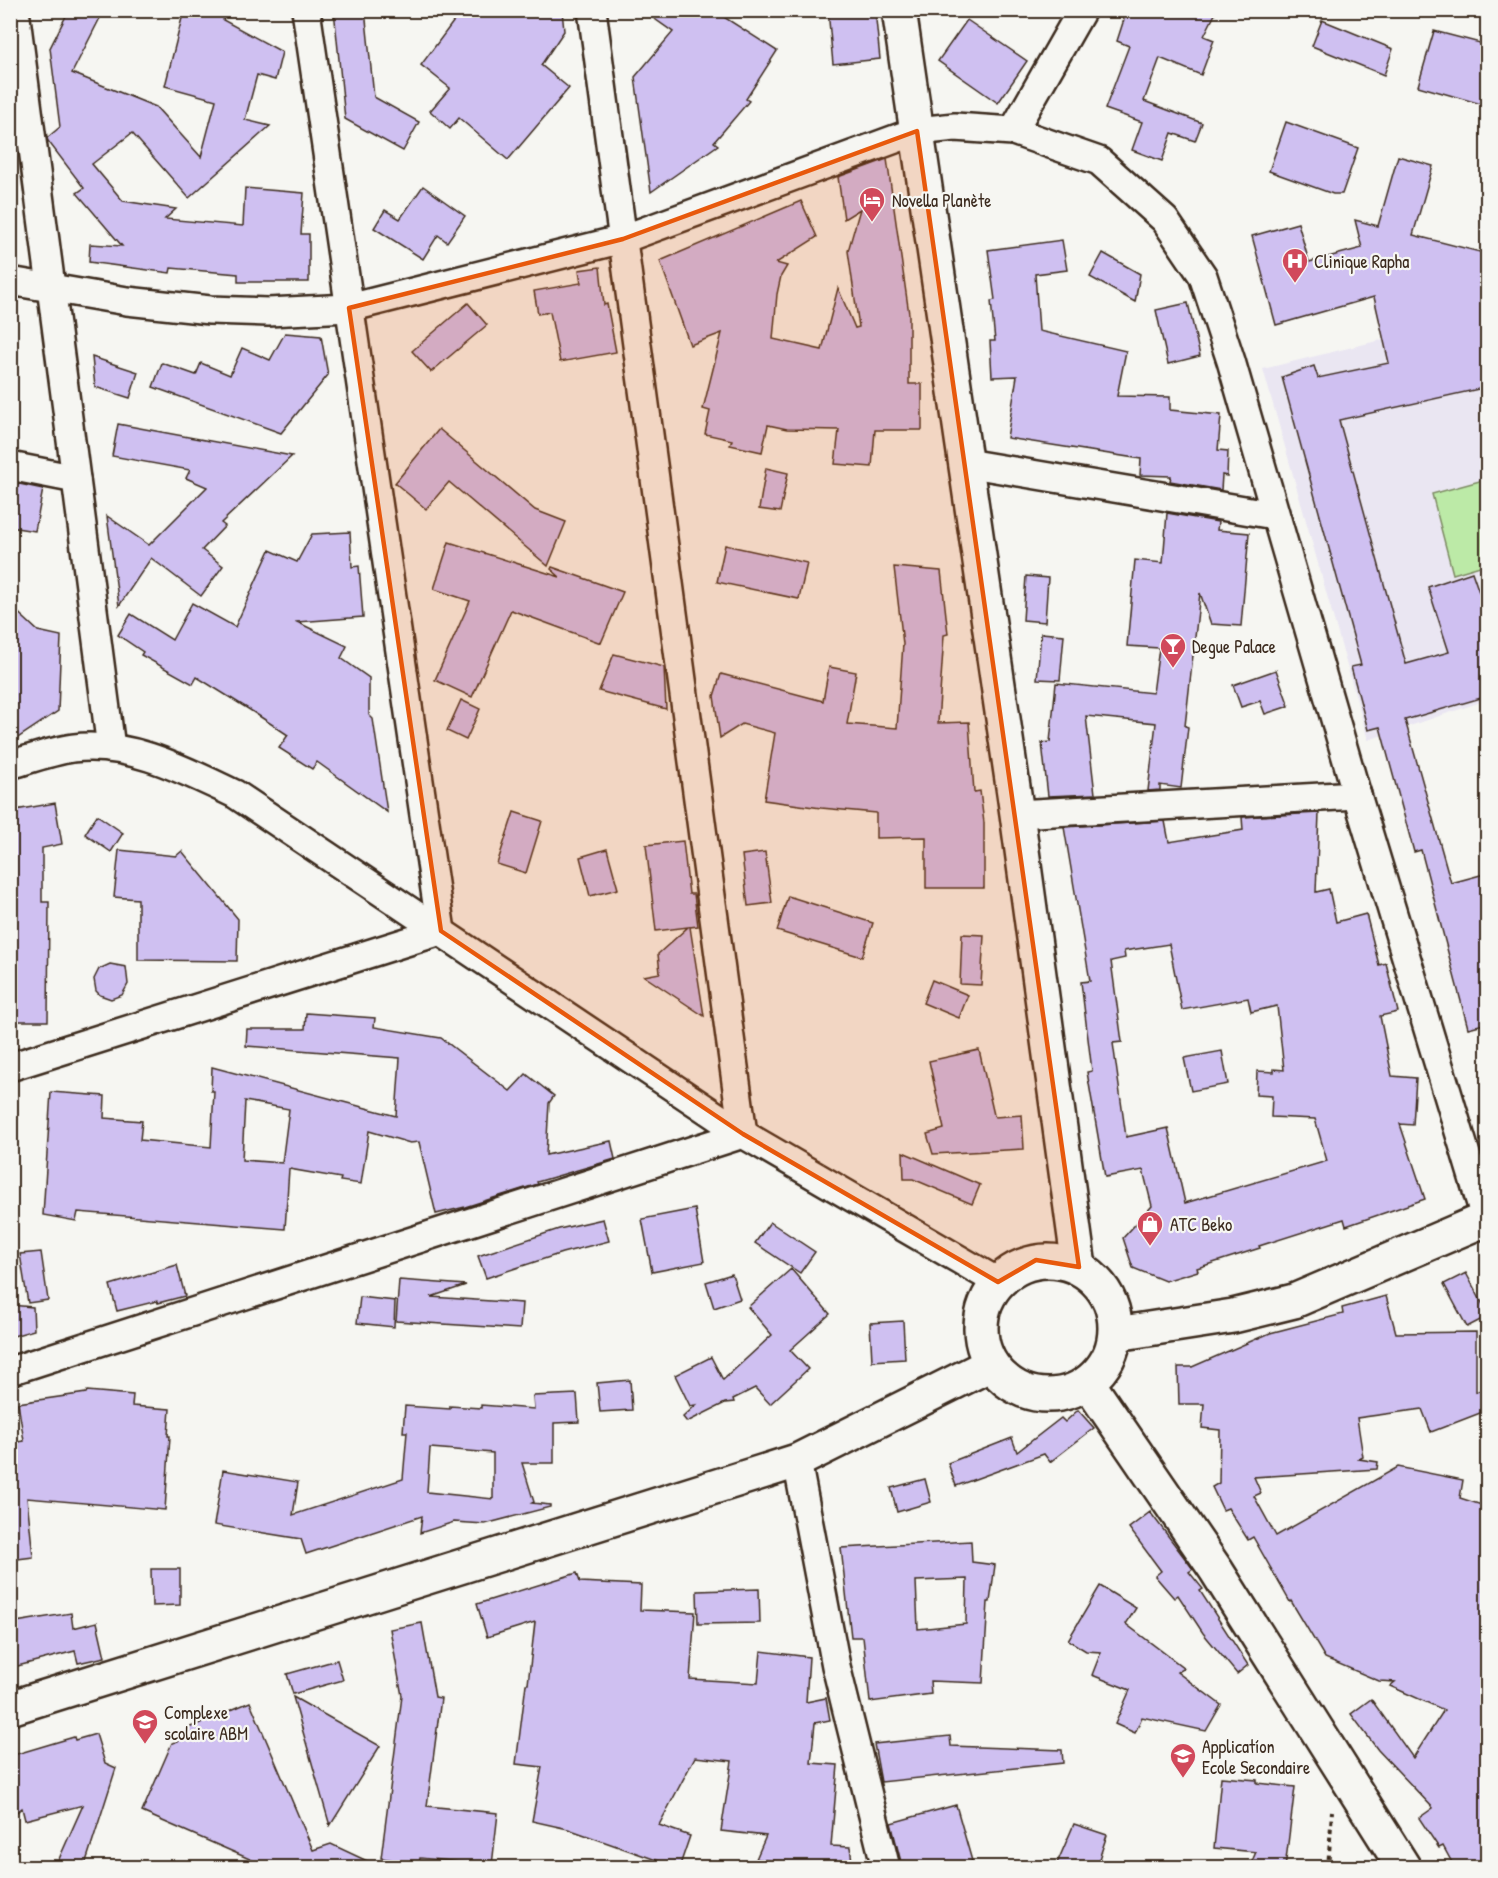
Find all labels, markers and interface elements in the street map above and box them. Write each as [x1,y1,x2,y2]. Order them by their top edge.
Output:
hotel icon: Novella Planète [857,185,887,223]
place label: Novella Planète [892,188,991,213]
hospital icon: Clinique Rapha [1280,246,1310,284]
place label: Clinique Rapha [1314,249,1409,274]
bar icon: Degue Palace [1158,631,1188,669]
place label: Degue Palace [1192,634,1276,659]
shop icon: ATC Beko [1135,1209,1165,1247]
place label: ATC Beko [1170,1212,1232,1237]
place label: Complexe scolaire ABM [164,1700,248,1746]
school or university icon: Complexe scolaire ABM [130,1707,160,1745]
place label: Applicatíon Ecole Secondaire [1202,1734,1310,1780]
school or university icon: Applicatíon Ecole Secondaire [1168,1741,1198,1779]

